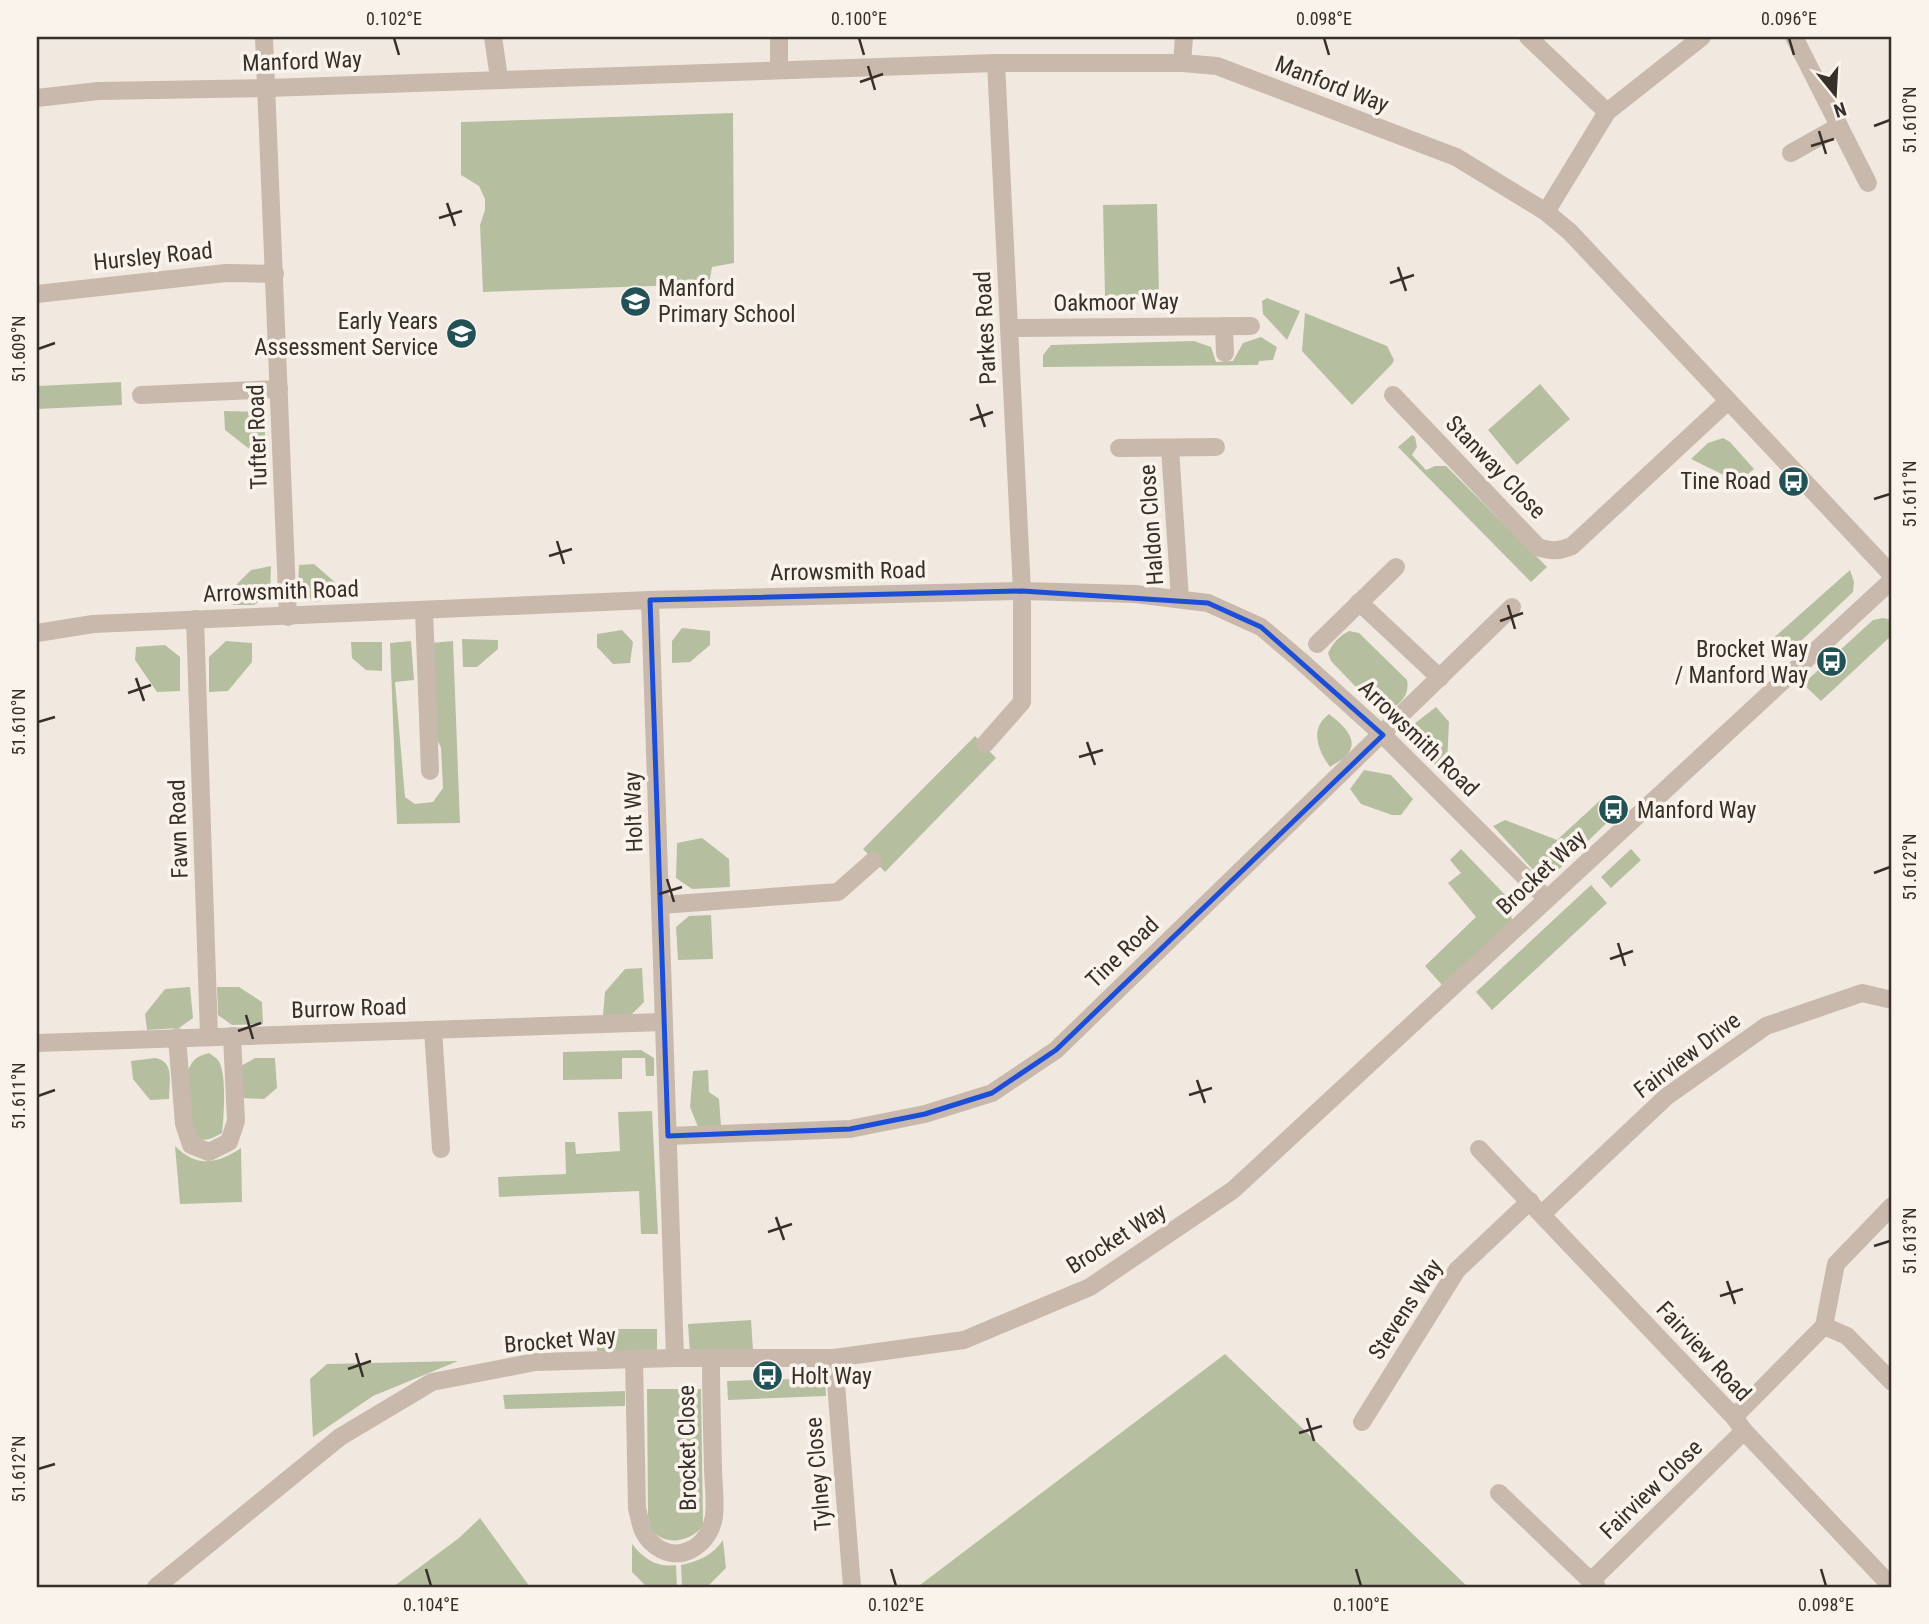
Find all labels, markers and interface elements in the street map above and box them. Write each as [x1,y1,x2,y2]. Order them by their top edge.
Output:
text: 0.102°E [366,8,422,29]
text: 0.100°E [831,8,887,29]
text: 0.098°E [1296,8,1352,29]
text: 0.096°E [1761,8,1817,29]
street label: Manford Way [242,46,363,77]
street label: Manford Way [1271,50,1393,119]
north arrow [1800,60,1870,130]
text: 51.610°N [1899,86,1920,154]
text: N [1831,97,1849,122]
street label: Hursley Road [92,237,214,276]
street label: Parkes Road [969,271,1002,385]
place label: Manford Primary School [658,275,795,328]
school or university icon: Manford Primary School [618,284,652,318]
street label: Oakmoor Way [1053,288,1179,317]
place label: Early Years Assessment Service [254,308,438,361]
text: 51.609°N [8,315,29,383]
school or university icon: Early Years Assessment Service [444,317,478,351]
street label: Tufter Road [242,384,273,490]
street label: Stanway Close [1440,410,1551,524]
text: 51.611°N [1899,460,1920,528]
street label: Haldon Close [1134,464,1169,586]
bus stop icon: Tine Road [1777,464,1811,498]
place label: Tine Road [1680,468,1771,495]
street label: Arrowsmith Road [770,557,926,586]
street label: Arrowsmith Road [203,575,359,608]
place label: Brocket Way / Manford Way [1675,636,1808,689]
bus stop icon: Brocket Way / Manford Way [1814,645,1848,679]
street label: Arrowsmith Road [1353,674,1484,802]
text: 51.610°N [8,688,29,756]
street label: Holt Way [619,771,648,853]
street label: Fawn Road [163,779,194,879]
bus stop icon: Manford Way [1597,793,1631,827]
place label: Manford Way [1637,797,1757,824]
street label: Brocket Way [1491,824,1592,920]
text: 51.612°N [1899,833,1920,901]
street label: Tine Road [1080,911,1164,994]
street label: Burrow Road [291,993,407,1024]
street label: Fairview Drive [1629,1007,1746,1104]
text: 51.611°N [8,1062,29,1130]
street label: Brocket Way [1062,1197,1171,1280]
text: 51.613°N [1899,1207,1920,1275]
street label: Stevens Way [1363,1254,1448,1365]
street label: Fairview Road [1651,1296,1757,1407]
street label: Brocket Way [503,1322,617,1359]
bus stop icon: Holt Way [751,1359,785,1393]
place label: Holt Way [791,1363,872,1390]
street label: Brocket Close [673,1385,702,1511]
street label: Tylney Close [800,1416,837,1532]
street label: Fairview Close [1595,1434,1708,1545]
text: 51.612°N [8,1435,29,1503]
text: 0.104°E [403,1594,459,1615]
text: 0.102°E [868,1594,924,1615]
text: 0.100°E [1333,1594,1389,1615]
text: 0.098°E [1798,1594,1854,1615]

